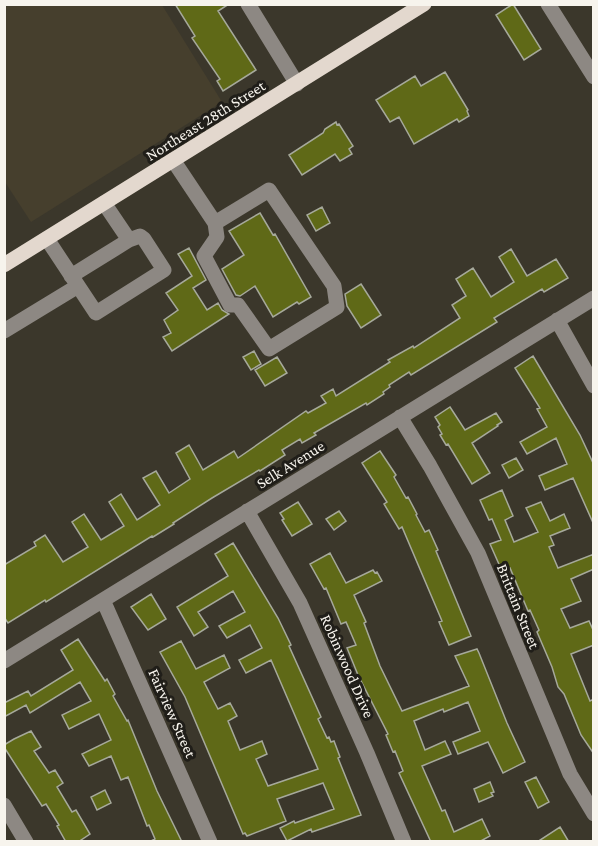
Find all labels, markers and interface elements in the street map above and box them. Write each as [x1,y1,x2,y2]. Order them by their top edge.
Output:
street label: Northeast 28th Street [142,76,269,164]
street label: Selk Avenue [253,437,327,492]
street label: Brittain Street [494,561,544,652]
street label: Robinwood Drive [317,612,378,720]
street label: Fairview Street [145,666,200,761]

